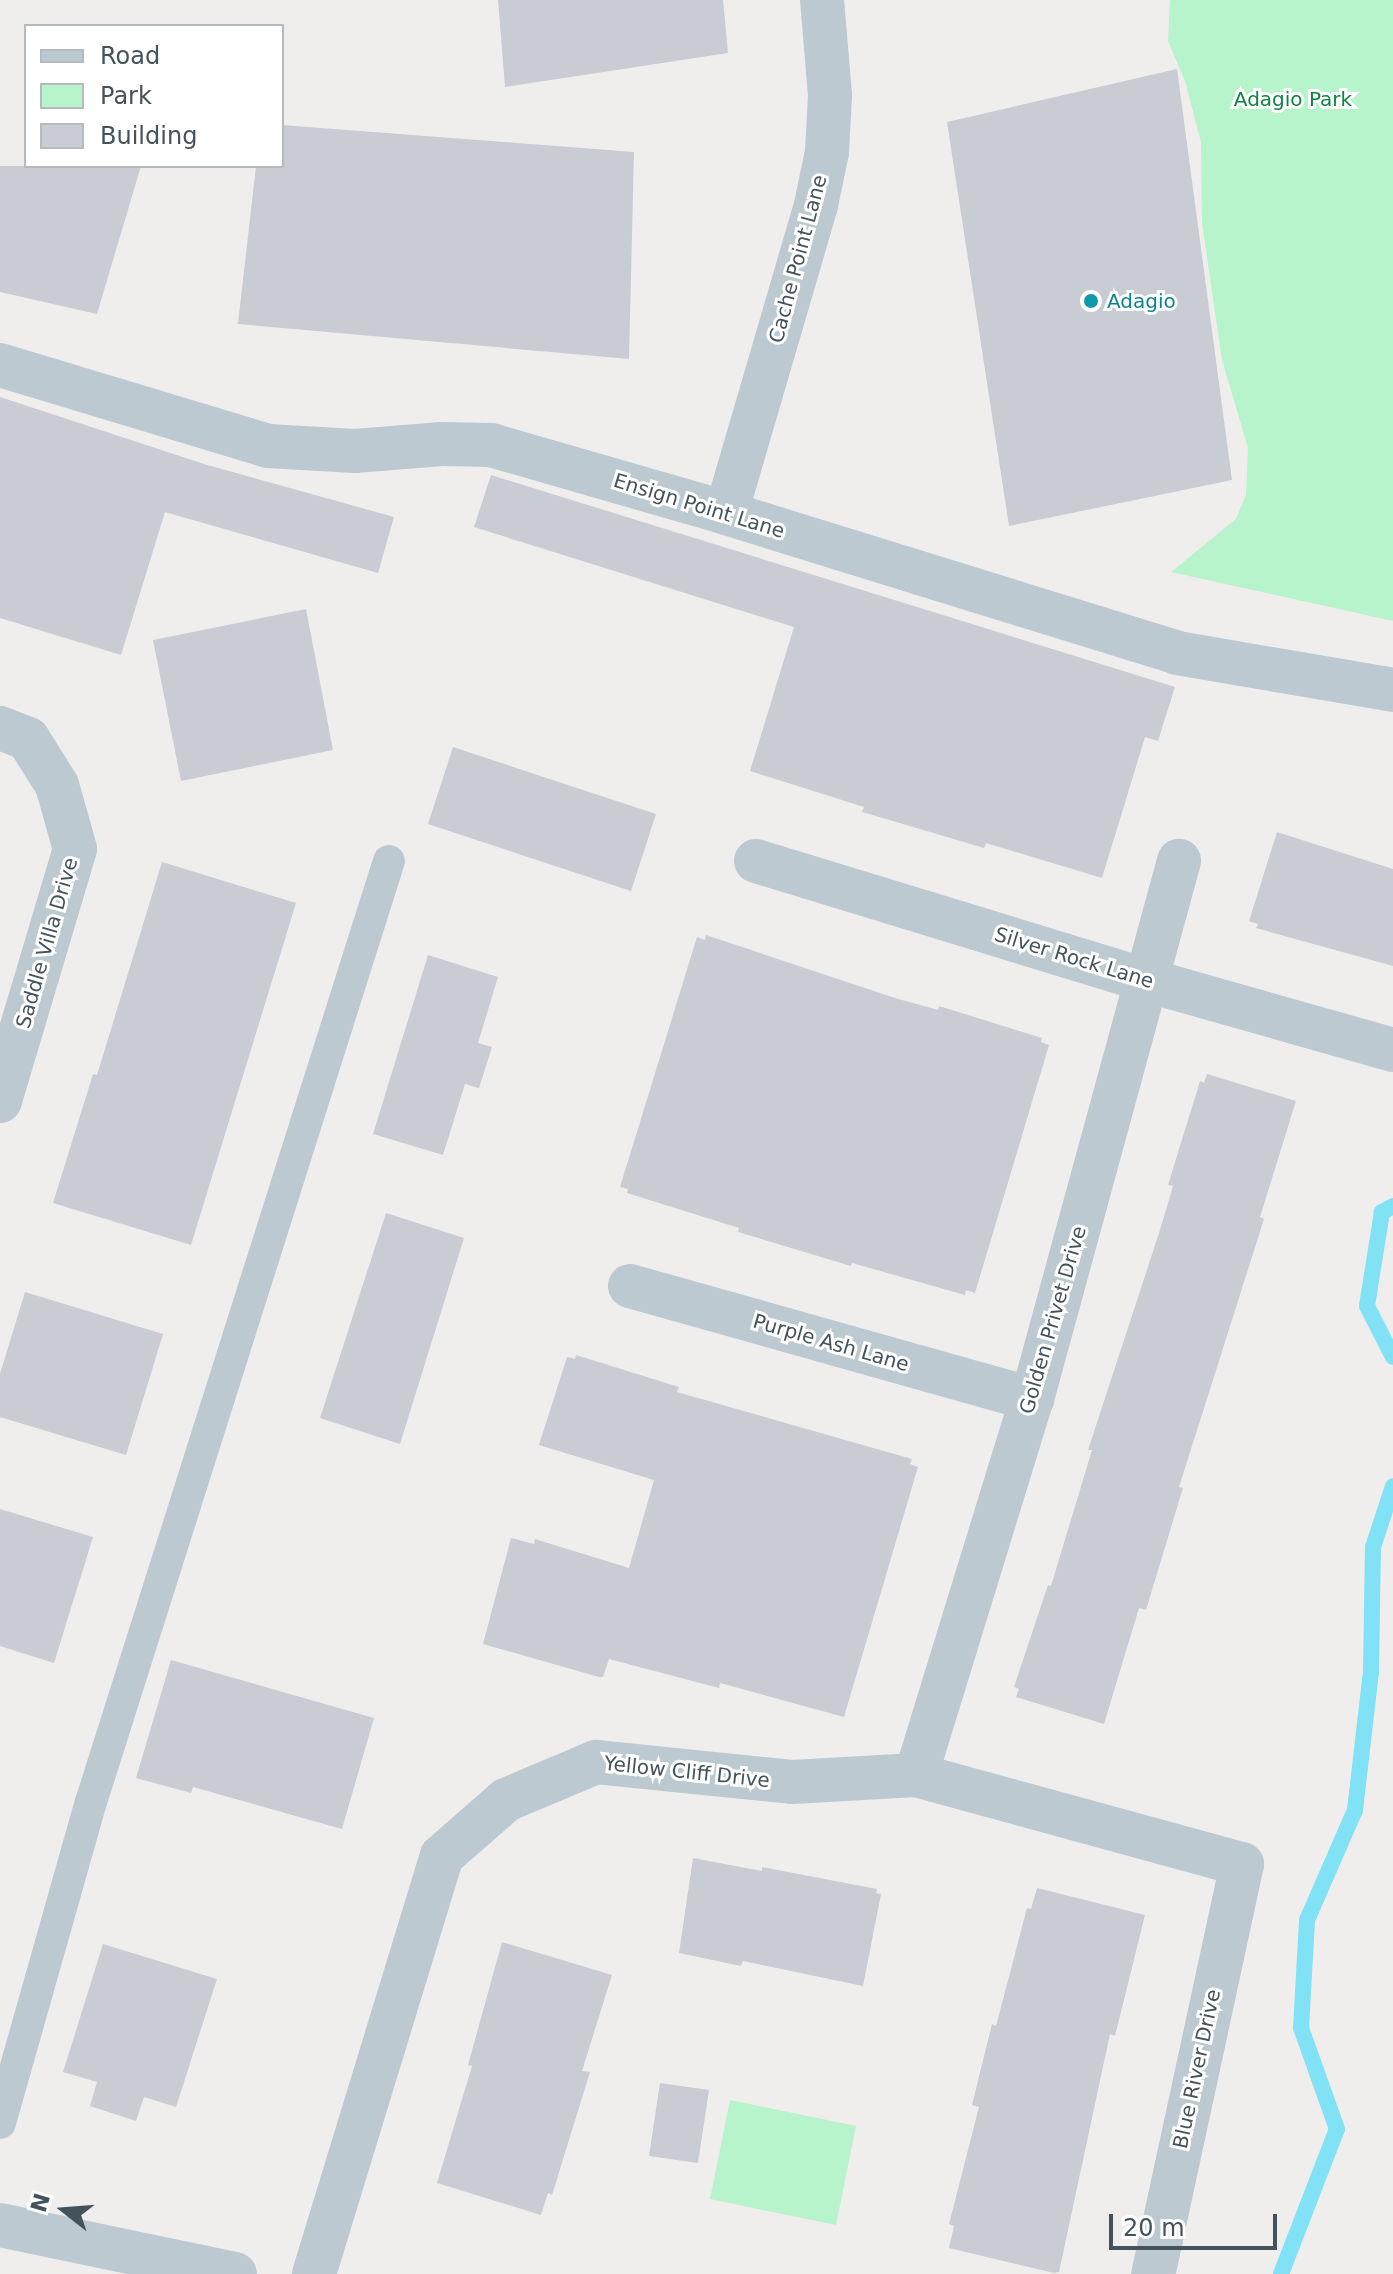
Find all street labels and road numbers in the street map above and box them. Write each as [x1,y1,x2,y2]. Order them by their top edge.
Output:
street label: Cache Point Lane [764,172,832,346]
street label: Ensign Point Lane [611,469,787,543]
street label: Saddle Villa Drive [11,855,83,1031]
street label: Silver Rock Lane [992,922,1156,994]
street label: Golden Privet Drive [1015,1223,1091,1417]
street label: Purple Ash Lane [750,1309,912,1377]
street label: Yellow Cliff Drive [603,1751,771,1793]
street label: Blue River Drive [1168,1987,1226,2151]

